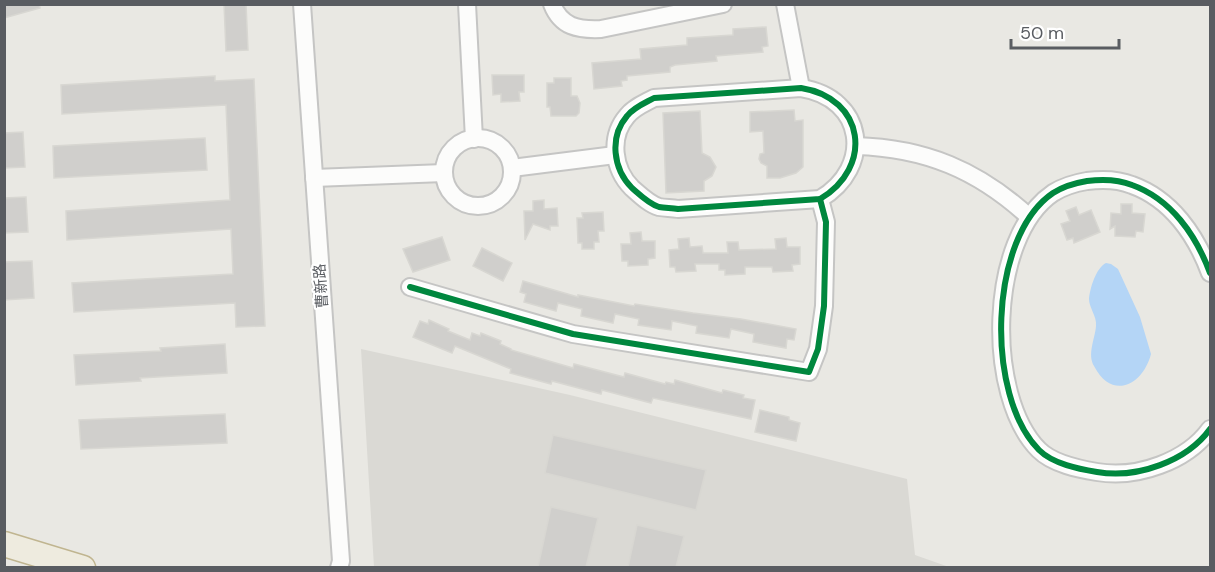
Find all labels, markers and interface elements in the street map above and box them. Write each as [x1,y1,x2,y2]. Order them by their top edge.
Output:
scale bar [1011,12,1119,50]
text: 50 m [1020,21,1064,45]
street label: 曹新路 [309,263,333,309]

